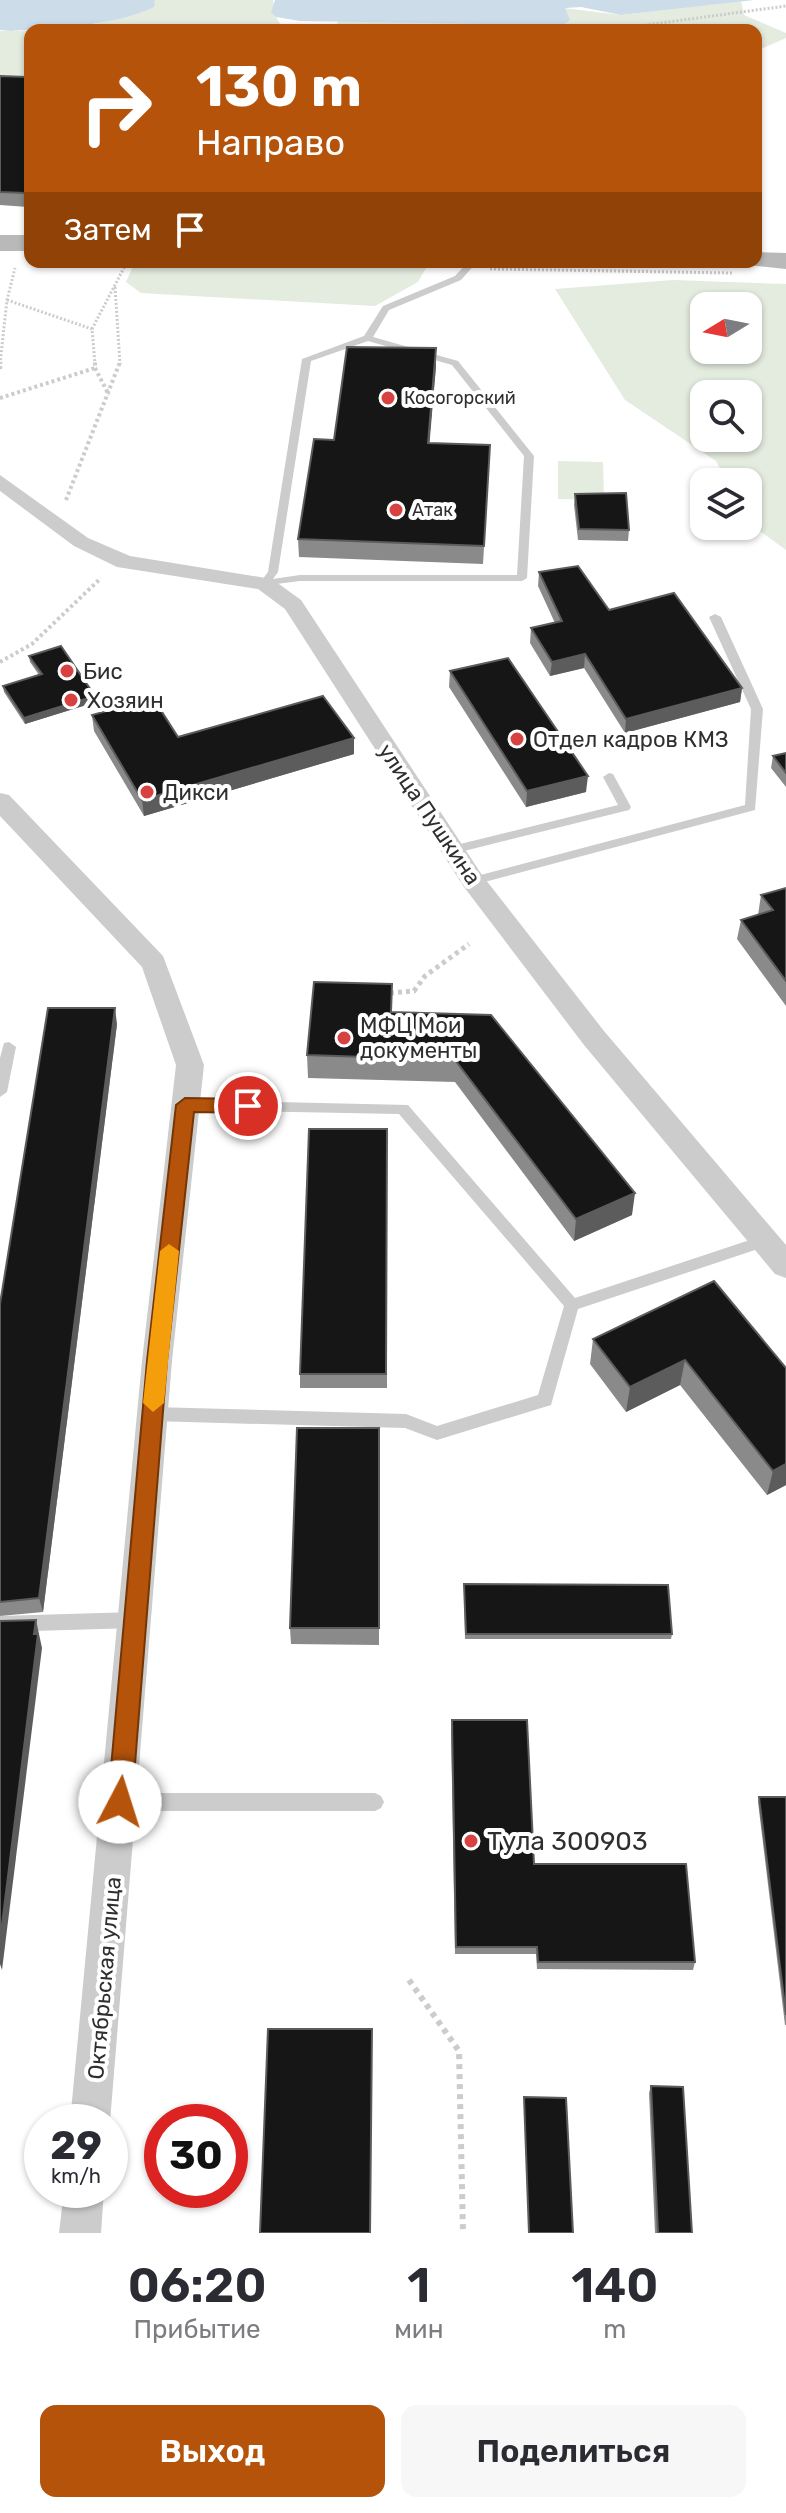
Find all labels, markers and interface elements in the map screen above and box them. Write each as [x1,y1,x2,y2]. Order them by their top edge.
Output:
text: 130 m [196,54,362,120]
icon: right [64,56,168,160]
text: Направо [196,121,345,164]
icon: arrive [168,208,212,252]
text: Затем [64,212,152,248]
north arrow [690,292,762,364]
map controls [690,292,762,540]
button: search [690,380,762,452]
place label: Косогорский [404,387,516,409]
marker: Косогорский [379,389,397,407]
button: layers [690,468,762,540]
place label: Атак [412,499,453,521]
marker: Атак [387,501,405,519]
place label: Бис [83,658,123,685]
marker: Бис [58,662,76,680]
place label: Хозяин [87,687,164,714]
marker: Хозяин [62,691,80,709]
place label: Отдел кадров КМЗ [533,726,729,753]
marker: Отдел кадров КМЗ [508,730,526,748]
street label: улица Пушкина [372,739,487,890]
place label: Дикси [163,779,229,806]
marker: Дикси [138,783,156,801]
place label: МФЦ Мои документы [360,1012,477,1064]
marker: МФЦ Мои документы [335,1029,353,1047]
pin [214,1072,282,1140]
icon: arrive [226,1084,270,1128]
position arrow [78,1760,162,1844]
place label: Тула 300903 [487,1826,648,1857]
marker: Тула 300903 [462,1832,480,1850]
street label: Октябрьская улица [82,1875,127,2081]
speed limit sign: 30 [144,2104,248,2208]
text: 29 [50,2122,102,2169]
text: km/h [51,2164,101,2188]
text: 06:20 [128,2257,266,2314]
text: 1 [407,2257,430,2314]
text: 140 [571,2257,658,2314]
text: Прибытие [134,2314,261,2345]
text: мин [394,2314,444,2345]
text: m [603,2314,626,2345]
button: Выход [40,2405,385,2497]
button: Поделиться [401,2405,746,2497]

